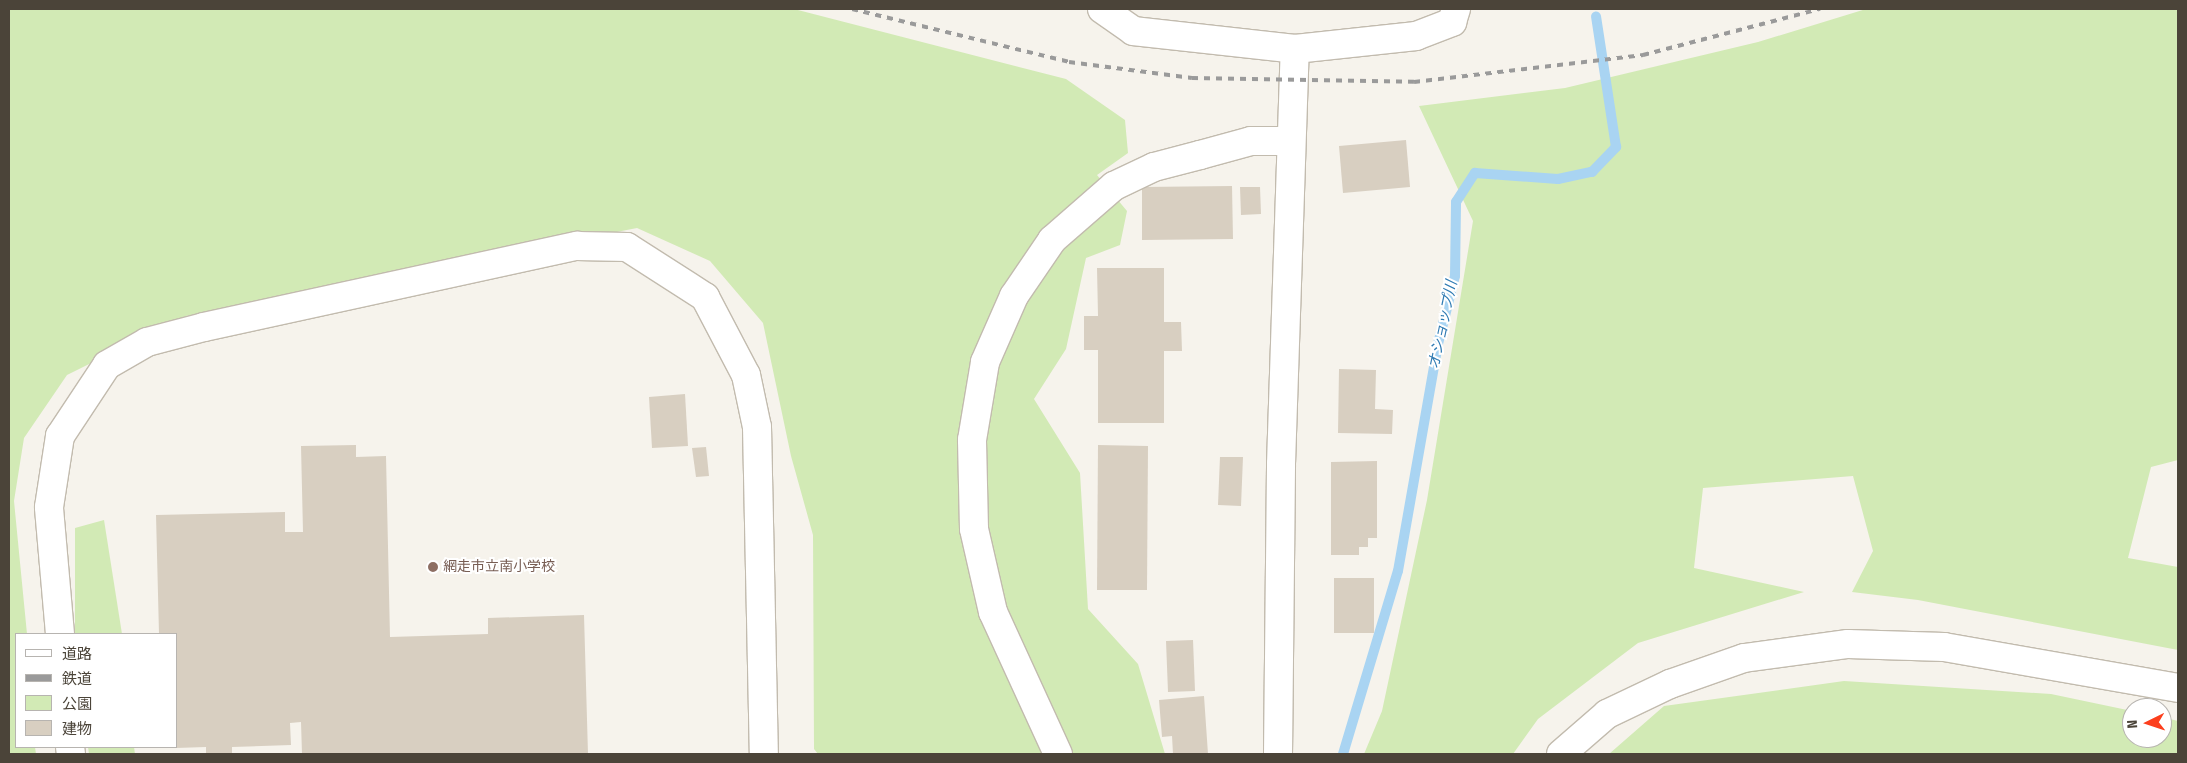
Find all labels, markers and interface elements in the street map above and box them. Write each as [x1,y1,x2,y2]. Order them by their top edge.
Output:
water label: オショップ川 [1425,279,1461,371]
place label: 網走市立南小学校 [443,559,555,575]
marker: 網走市立南小学校 [427,561,439,573]
legend [15,633,178,748]
text: 道路 [62,645,92,663]
text: 鉄道 [62,670,92,688]
text: 公園 [62,695,92,713]
north arrow [2122,698,2172,748]
text: N [2124,719,2141,729]
text: 建物 [62,720,92,738]

